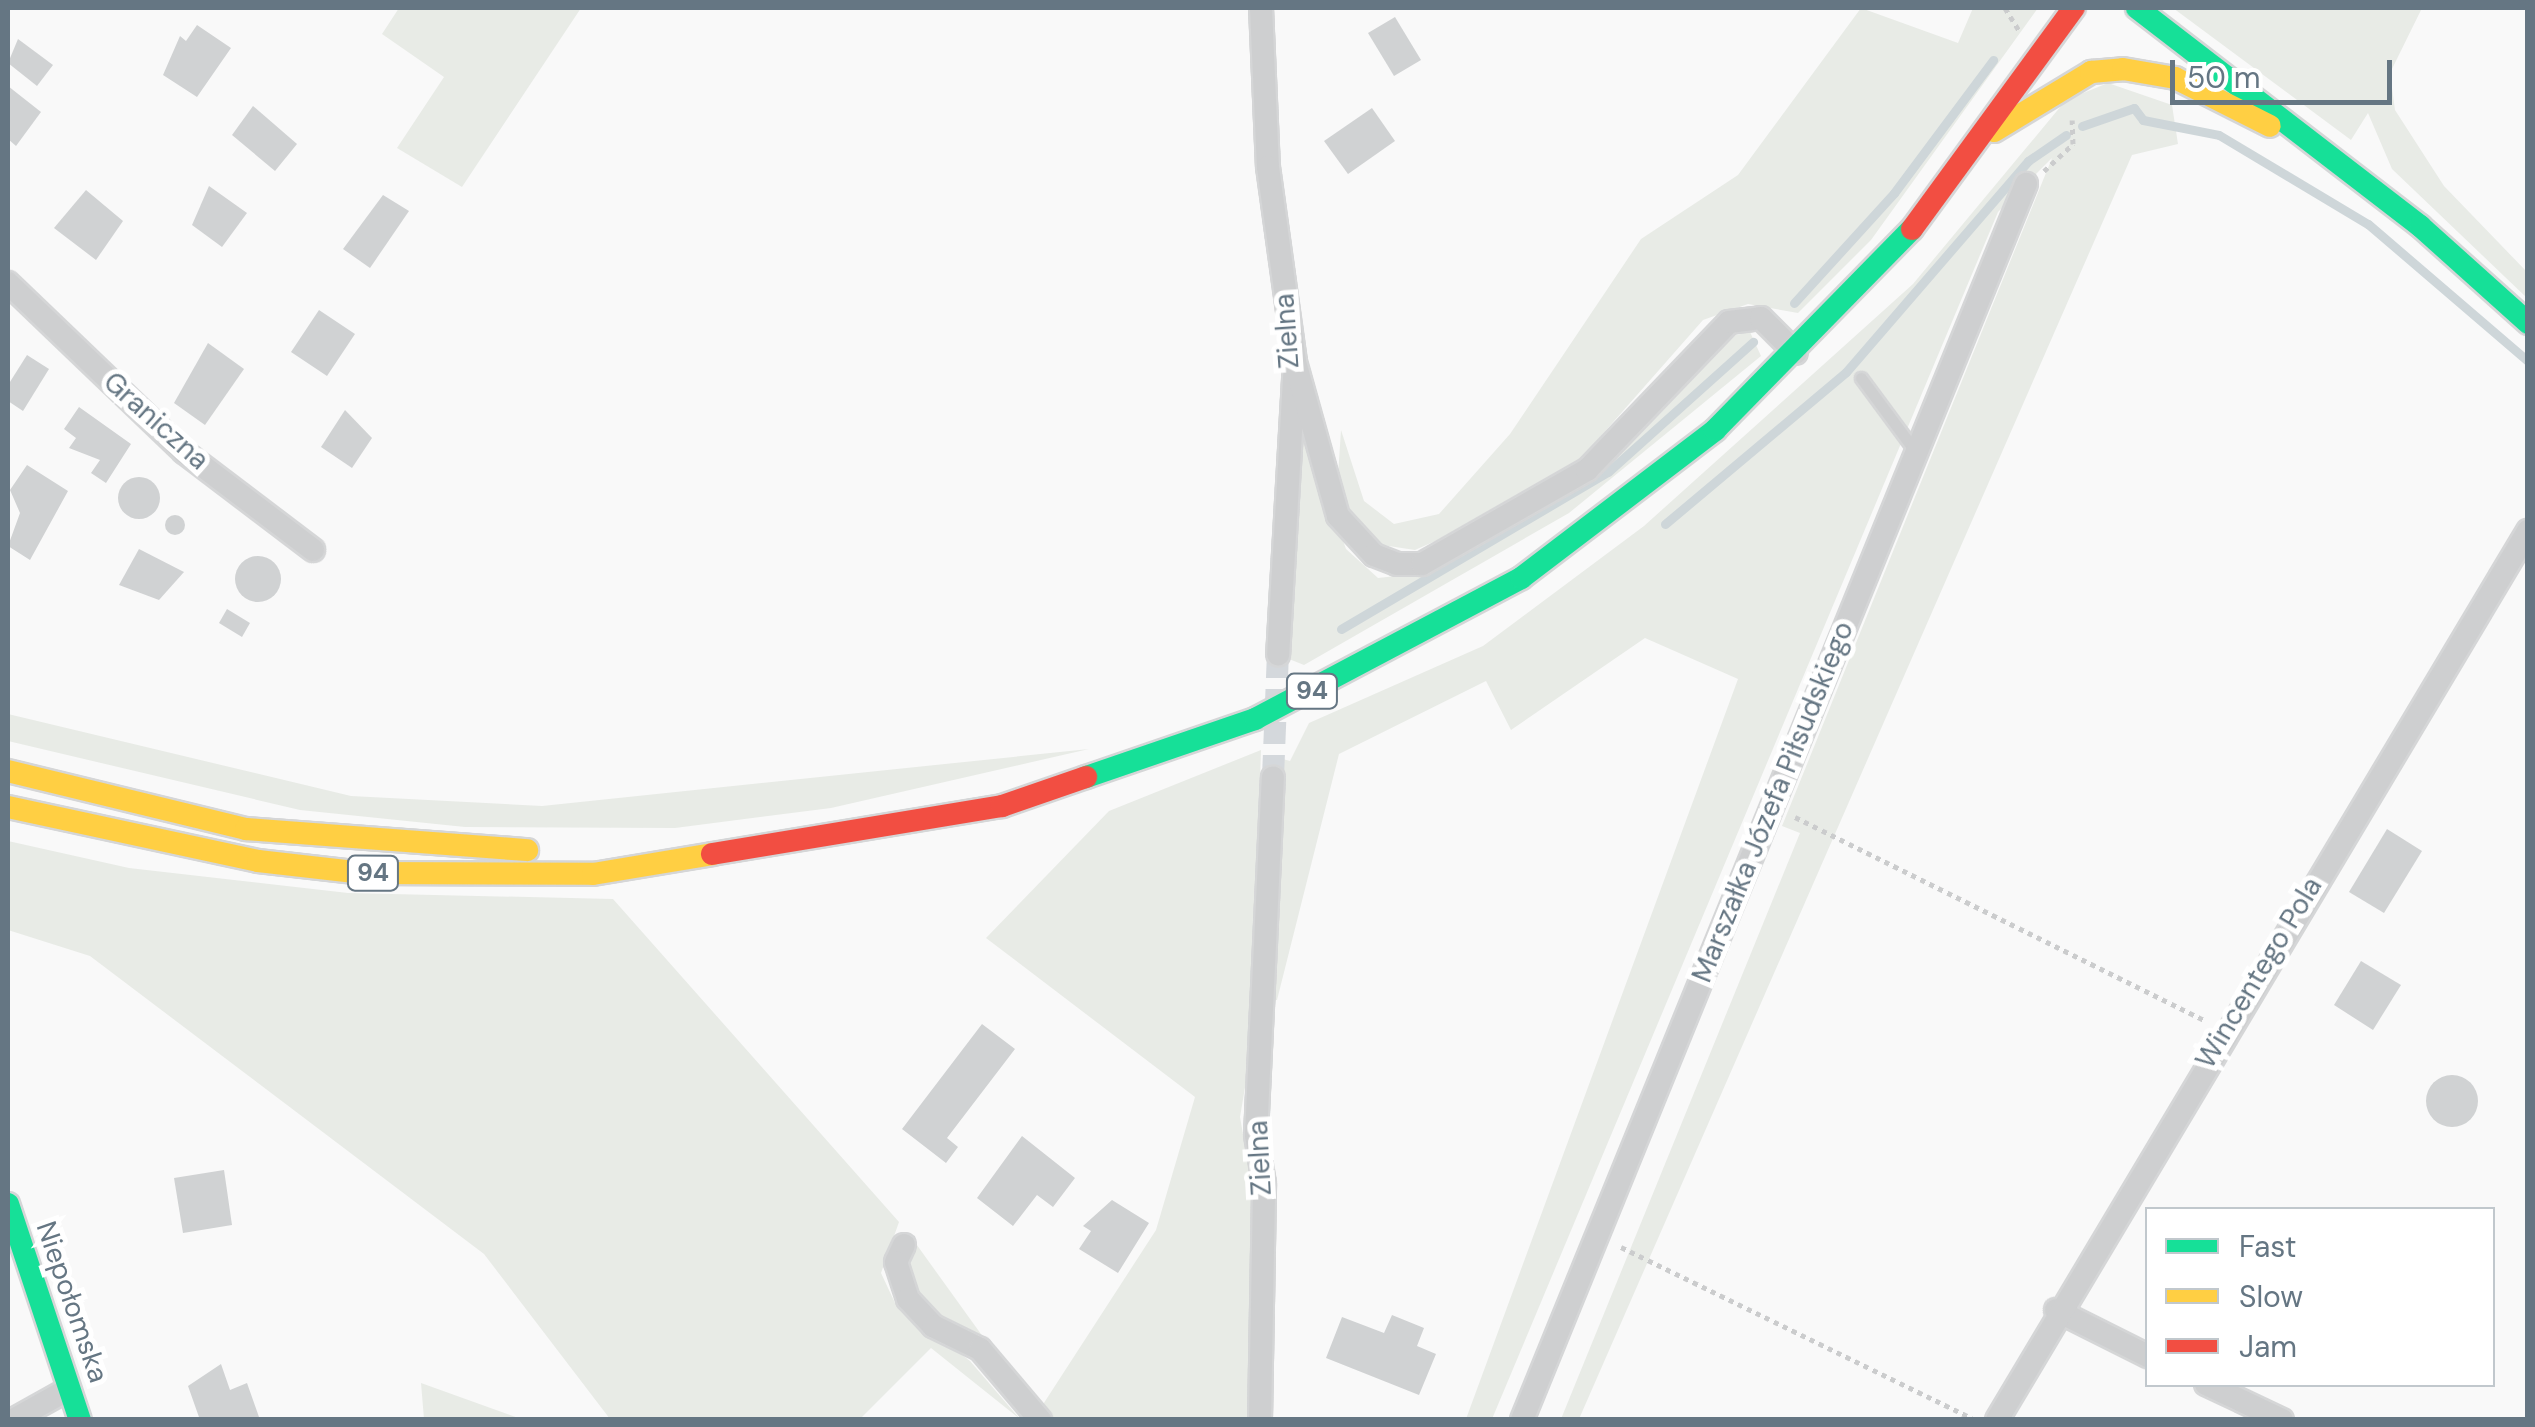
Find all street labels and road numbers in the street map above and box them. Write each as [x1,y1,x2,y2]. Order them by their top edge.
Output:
street label: Zielna [1268,292,1306,370]
street label: Graniczna [97,365,215,477]
street label: Marszałka Józefa Piłsudskiego [1685,617,1861,987]
road number: 94 [1284,671,1340,711]
road number: 94 [346,853,400,893]
street label: Wincentego Pola [2189,871,2329,1075]
street label: Zielna [1241,1120,1279,1196]
street label: Niepołomska [29,1217,115,1387]

